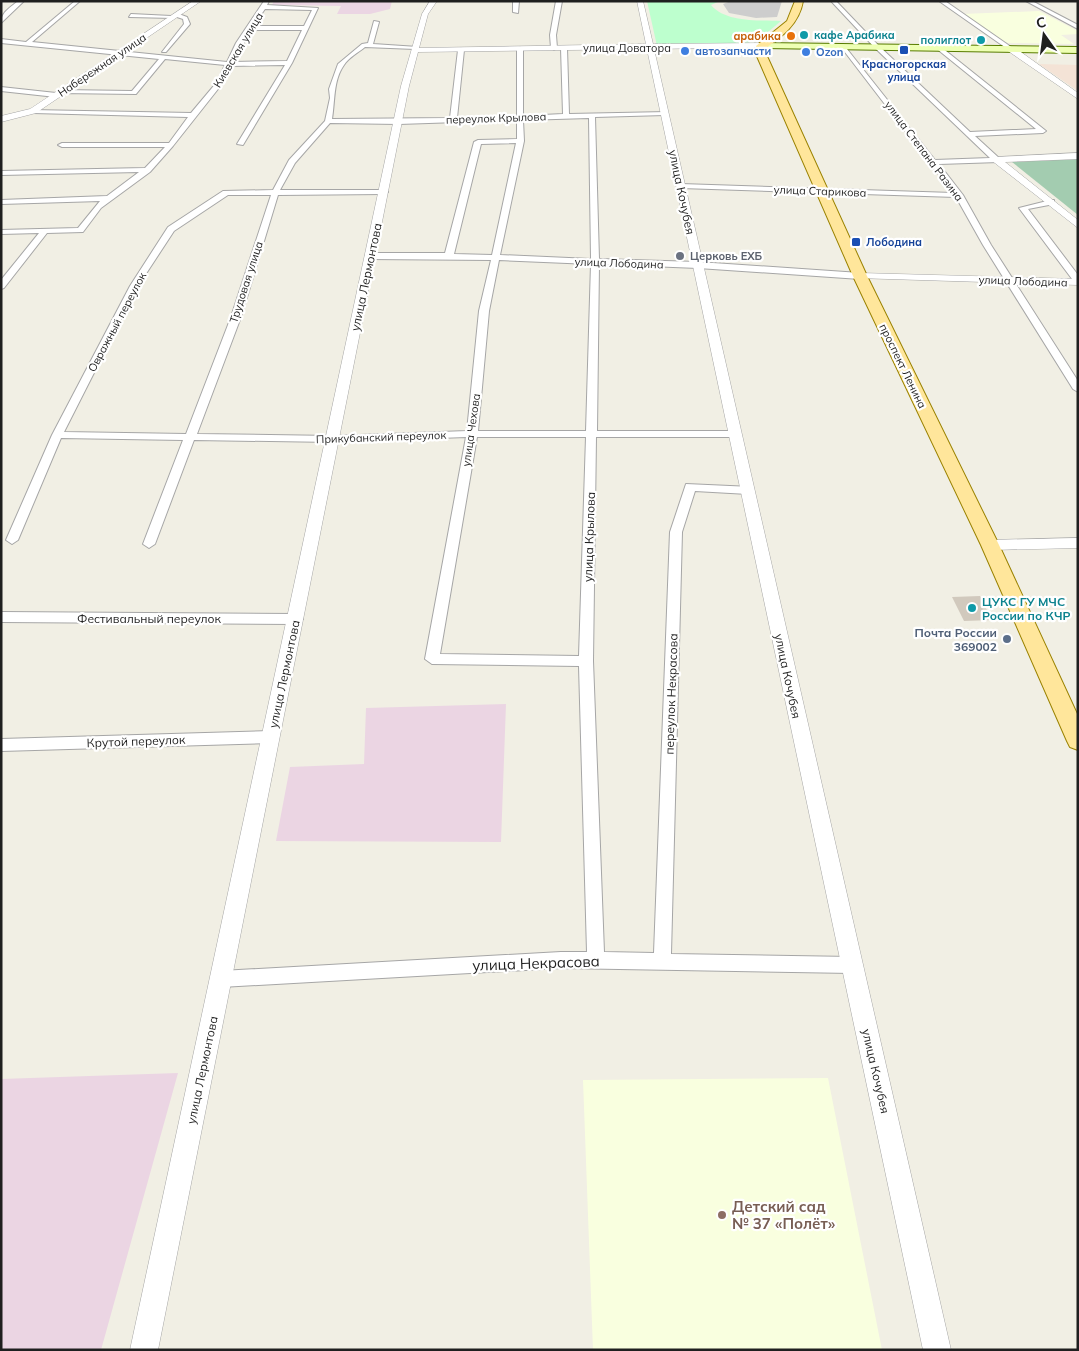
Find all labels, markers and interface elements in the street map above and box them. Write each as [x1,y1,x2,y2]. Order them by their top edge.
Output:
street label: Киевская улица [210,10,266,90]
north arrow [1019,10,1069,60]
text: С [1034,12,1048,32]
place label: кафе Арабика [814,28,895,42]
place label: арабика [733,29,781,43]
marker: кафе Арабика [798,29,810,41]
street label: Набережная улица [55,30,149,100]
marker: арабика [785,30,797,42]
place label: полиглот [921,33,972,47]
marker: полиглот [975,34,987,46]
street label: улица Доватора [583,41,671,55]
place label: автозапчасти [695,44,771,58]
marker: Красногорская улица [898,44,910,56]
marker: автозапчасти [679,45,691,57]
place label: Ozon [816,45,843,59]
marker: Ozon [800,46,812,58]
place label: Красногорская улица [862,57,946,84]
street label: улица Степана Разина [882,98,966,204]
street label: переулок Крылова [446,109,546,127]
street label: улица Кочубея [666,148,698,236]
street label: улица Старикова [773,182,867,200]
street label: улица Лермонтова [347,222,385,332]
place label: Лободина [866,235,922,249]
marker: Лободина [850,236,862,248]
street label: Трудовая улица [226,239,266,325]
place label: Церковь ЕХБ [690,249,763,263]
marker: Церковь ЕХБ [674,250,686,262]
street label: улица Лободина [574,254,664,272]
street label: Овражный переулок [85,270,149,374]
street label: улица Лободина [978,272,1068,290]
street label: проспект Ленина [876,321,930,411]
street label: улица Чехова [459,393,483,467]
street label: Прикубанский переулок [316,428,446,446]
street label: улица Крылова [580,492,598,582]
place label: ЦУКС ГУ МЧС России по КЧР [982,594,1070,623]
marker: ЦУКС ГУ МЧС России по КЧР [966,602,978,614]
street label: Фестивальный переулок [77,611,222,626]
street label: улица Лермонтова [265,619,303,729]
place label: Почта России 369002 [915,625,997,654]
street label: улица Кочубея [772,632,804,720]
street label: переулок Некрасова [661,633,681,755]
marker: Почта России 369002 [1001,633,1013,645]
street label: Крутой переулок [86,732,186,750]
street label: улица Некрасова [472,951,600,975]
street label: улица Лермонтова [183,1015,221,1125]
street label: улица Кочубея [859,1027,893,1115]
place label: Детский сад № 37 «Полёт» [732,1197,836,1233]
marker: Детский сад № 37 «Полёт» [716,1209,728,1221]

